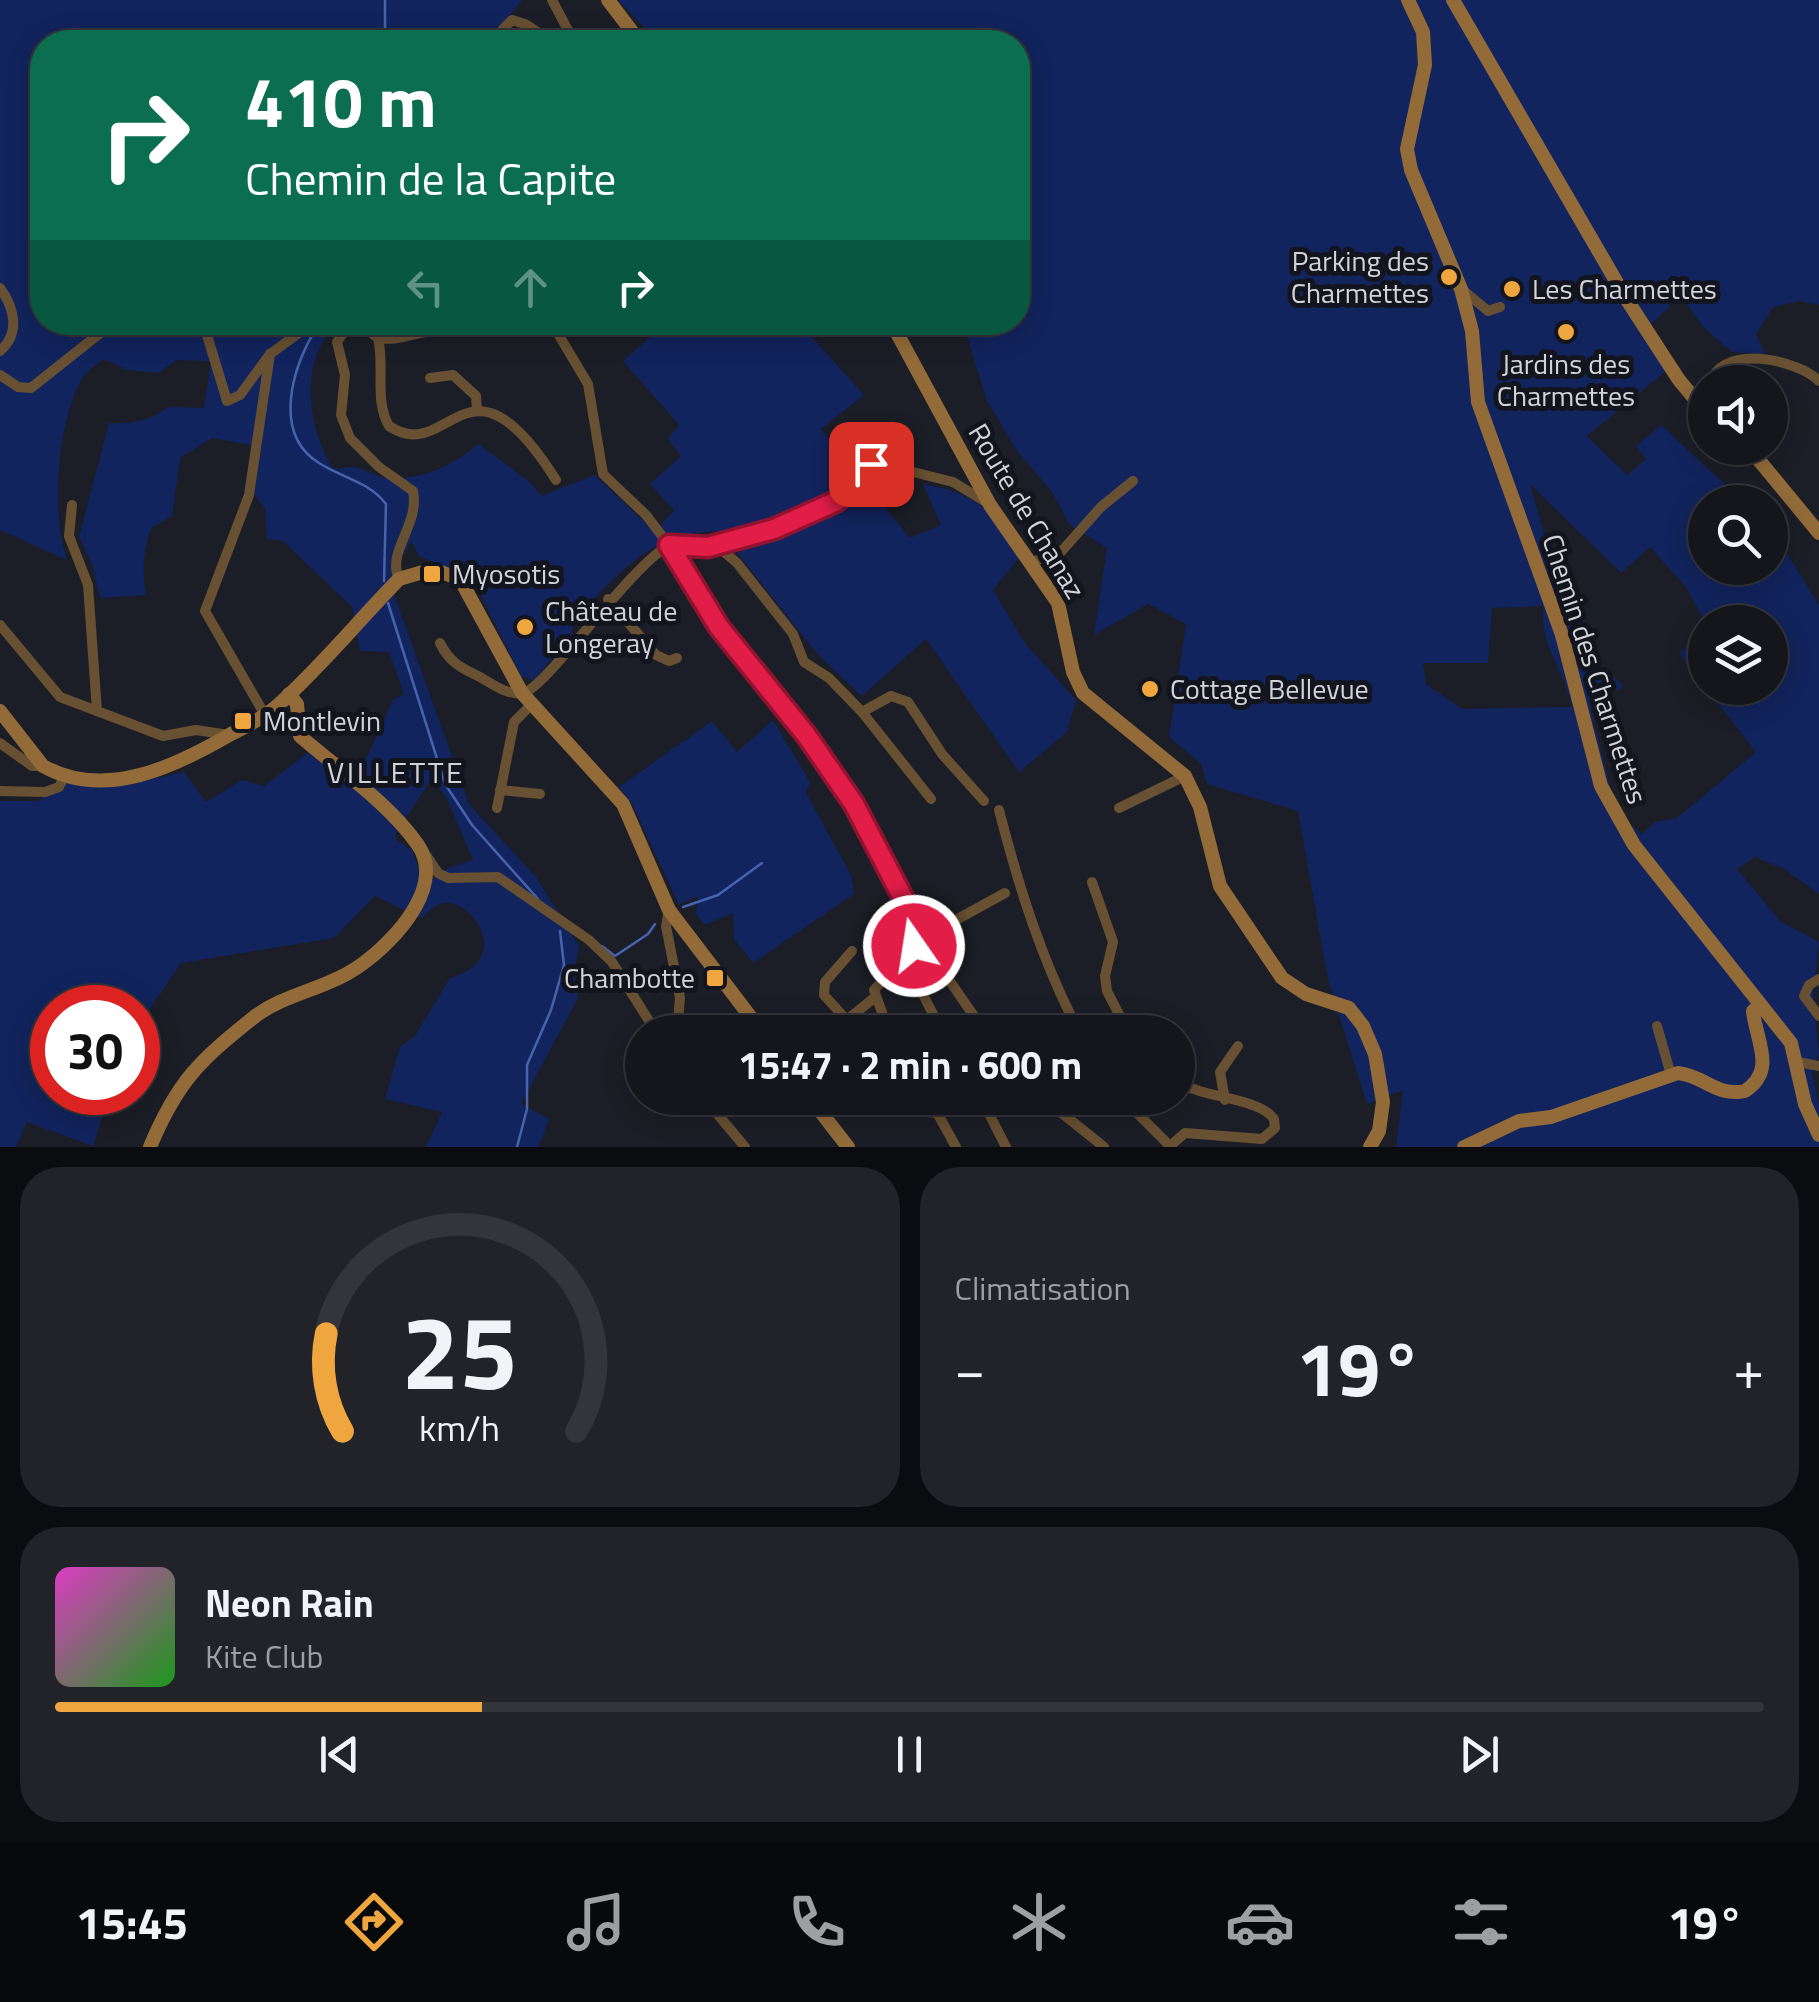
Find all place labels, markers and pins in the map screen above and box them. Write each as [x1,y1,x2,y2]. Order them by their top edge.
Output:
place label: Parking des Charmettes [1291,239,1429,314]
marker: Parking des Charmettes [1438,266,1460,288]
place label: Les Charmettes [1532,267,1717,310]
marker: Les Charmettes [1501,278,1523,300]
marker: Jardins des Charmettes [1555,321,1577,343]
place label: Jardins des Charmettes [1497,342,1635,417]
pin [829,422,914,507]
place label: Myosotis [452,552,560,595]
marker: Myosotis [421,563,443,585]
place label: Château de Longeray [545,589,677,664]
marker: Château de Longeray [514,616,536,638]
place label: Cottage Bellevue [1170,667,1369,710]
marker: Cottage Bellevue [1139,678,1161,700]
place label: Montlevin [263,699,381,742]
marker: Montlevin [232,710,254,732]
place label: Chambotte [564,956,695,999]
marker: Chambotte [704,967,726,989]

